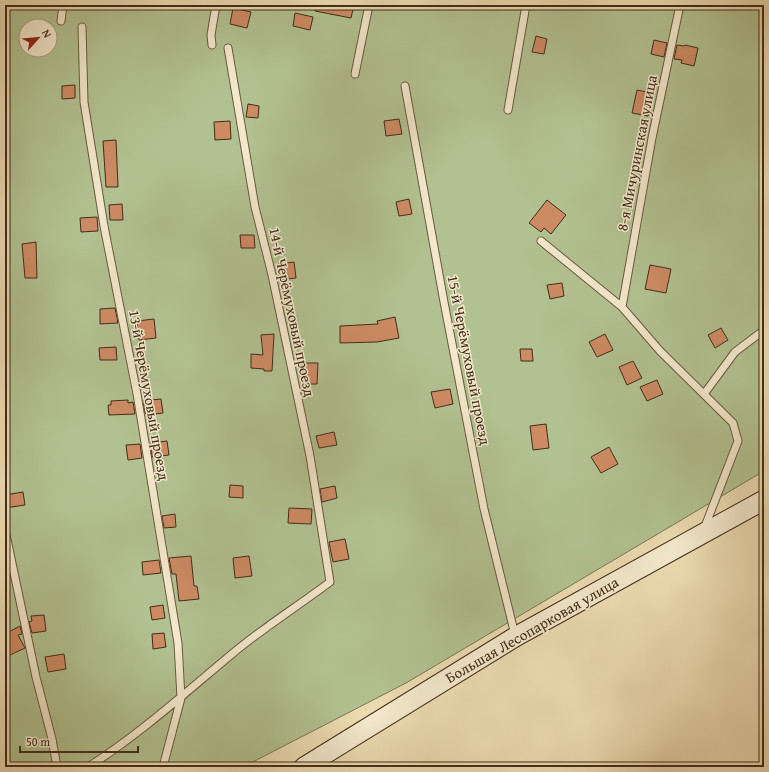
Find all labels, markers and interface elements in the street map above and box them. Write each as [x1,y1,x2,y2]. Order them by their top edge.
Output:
north arrow [18,18,58,58]
text: N [38,27,56,41]
street label: 8-я Мичуринская улица [611,72,662,233]
street label: 14-й Черёмуховый проезд [264,225,321,399]
street label: 15-й Черёмуховый проезд [443,273,496,447]
street label: 13-й Черёмуховый проезд [124,308,175,482]
street label: Большая Лесопарковая улица [441,571,623,688]
scale bar [20,728,138,754]
text: 50 m [26,733,50,750]

